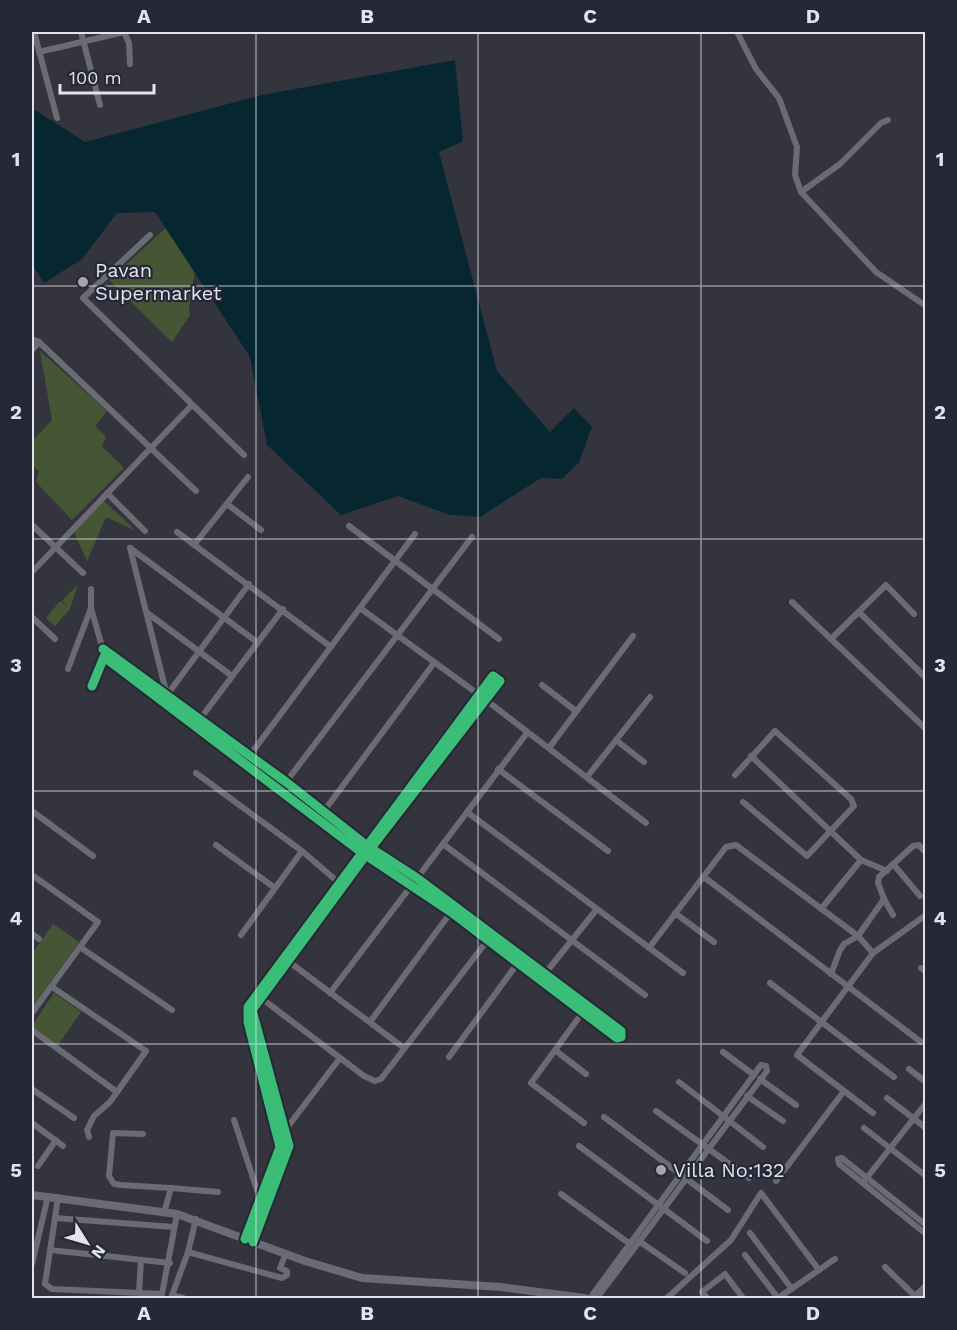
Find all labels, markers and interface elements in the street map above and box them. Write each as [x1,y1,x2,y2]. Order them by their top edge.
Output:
text: A [137,4,151,28]
text: B [360,4,374,28]
text: C [583,4,597,28]
text: D [806,4,820,28]
scale bar [60,57,154,95]
text: 100 m [69,67,122,88]
text: 1 [12,147,20,171]
text: 1 [936,147,944,171]
place label: Pavan Supermarket [95,258,222,305]
marker: Pavan Supermarket [76,275,90,289]
text: 2 [10,400,22,424]
text: 2 [934,400,946,424]
text: 3 [10,653,22,677]
text: 3 [934,653,946,677]
text: 4 [10,906,23,930]
text: 4 [934,906,947,930]
text: 5 [10,1158,22,1182]
place label: Villa No:132 [673,1158,785,1182]
text: 5 [934,1158,946,1182]
marker: Villa No:132 [654,1163,668,1177]
north arrow [57,1213,117,1273]
text: N [87,1241,110,1262]
text: A [137,1301,151,1325]
text: B [360,1301,374,1325]
text: C [583,1301,597,1325]
text: D [806,1301,820,1325]

